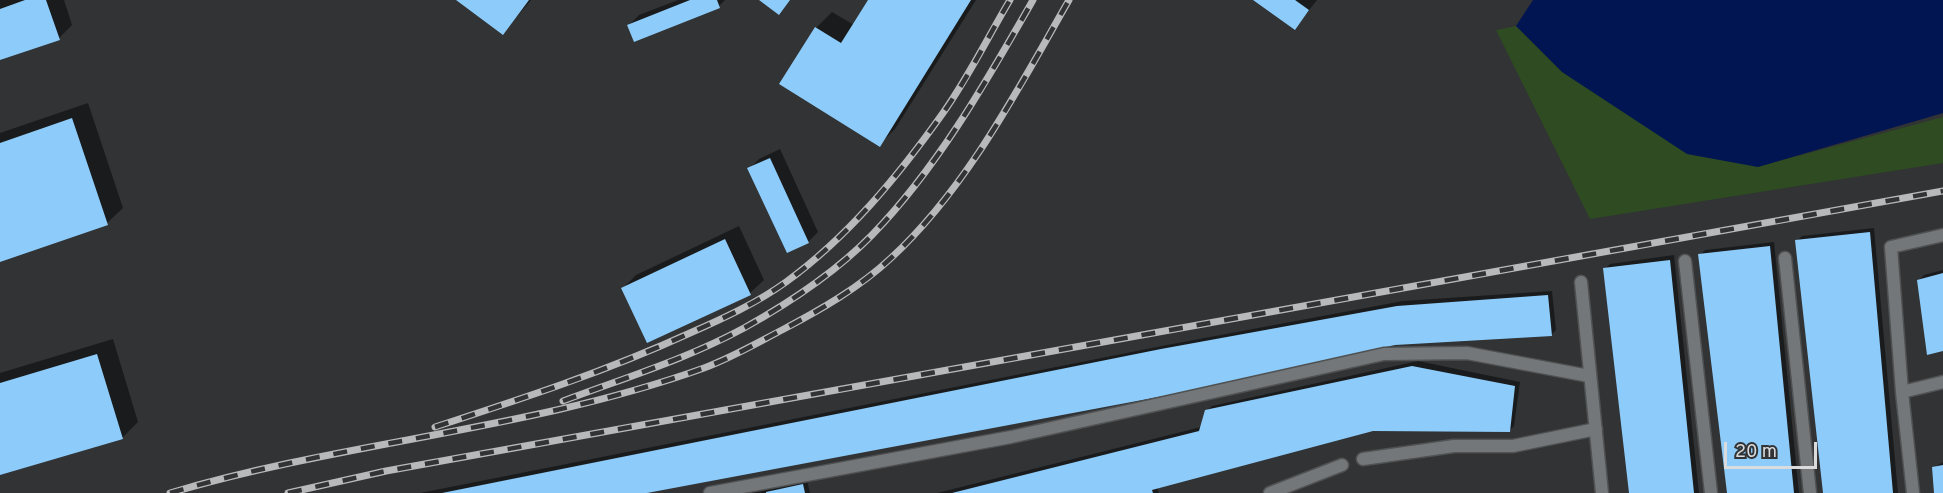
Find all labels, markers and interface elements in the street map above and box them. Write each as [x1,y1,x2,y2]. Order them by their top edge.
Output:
scale bar [1727,430,1820,468]
text: 20 m [1735,441,1777,464]

